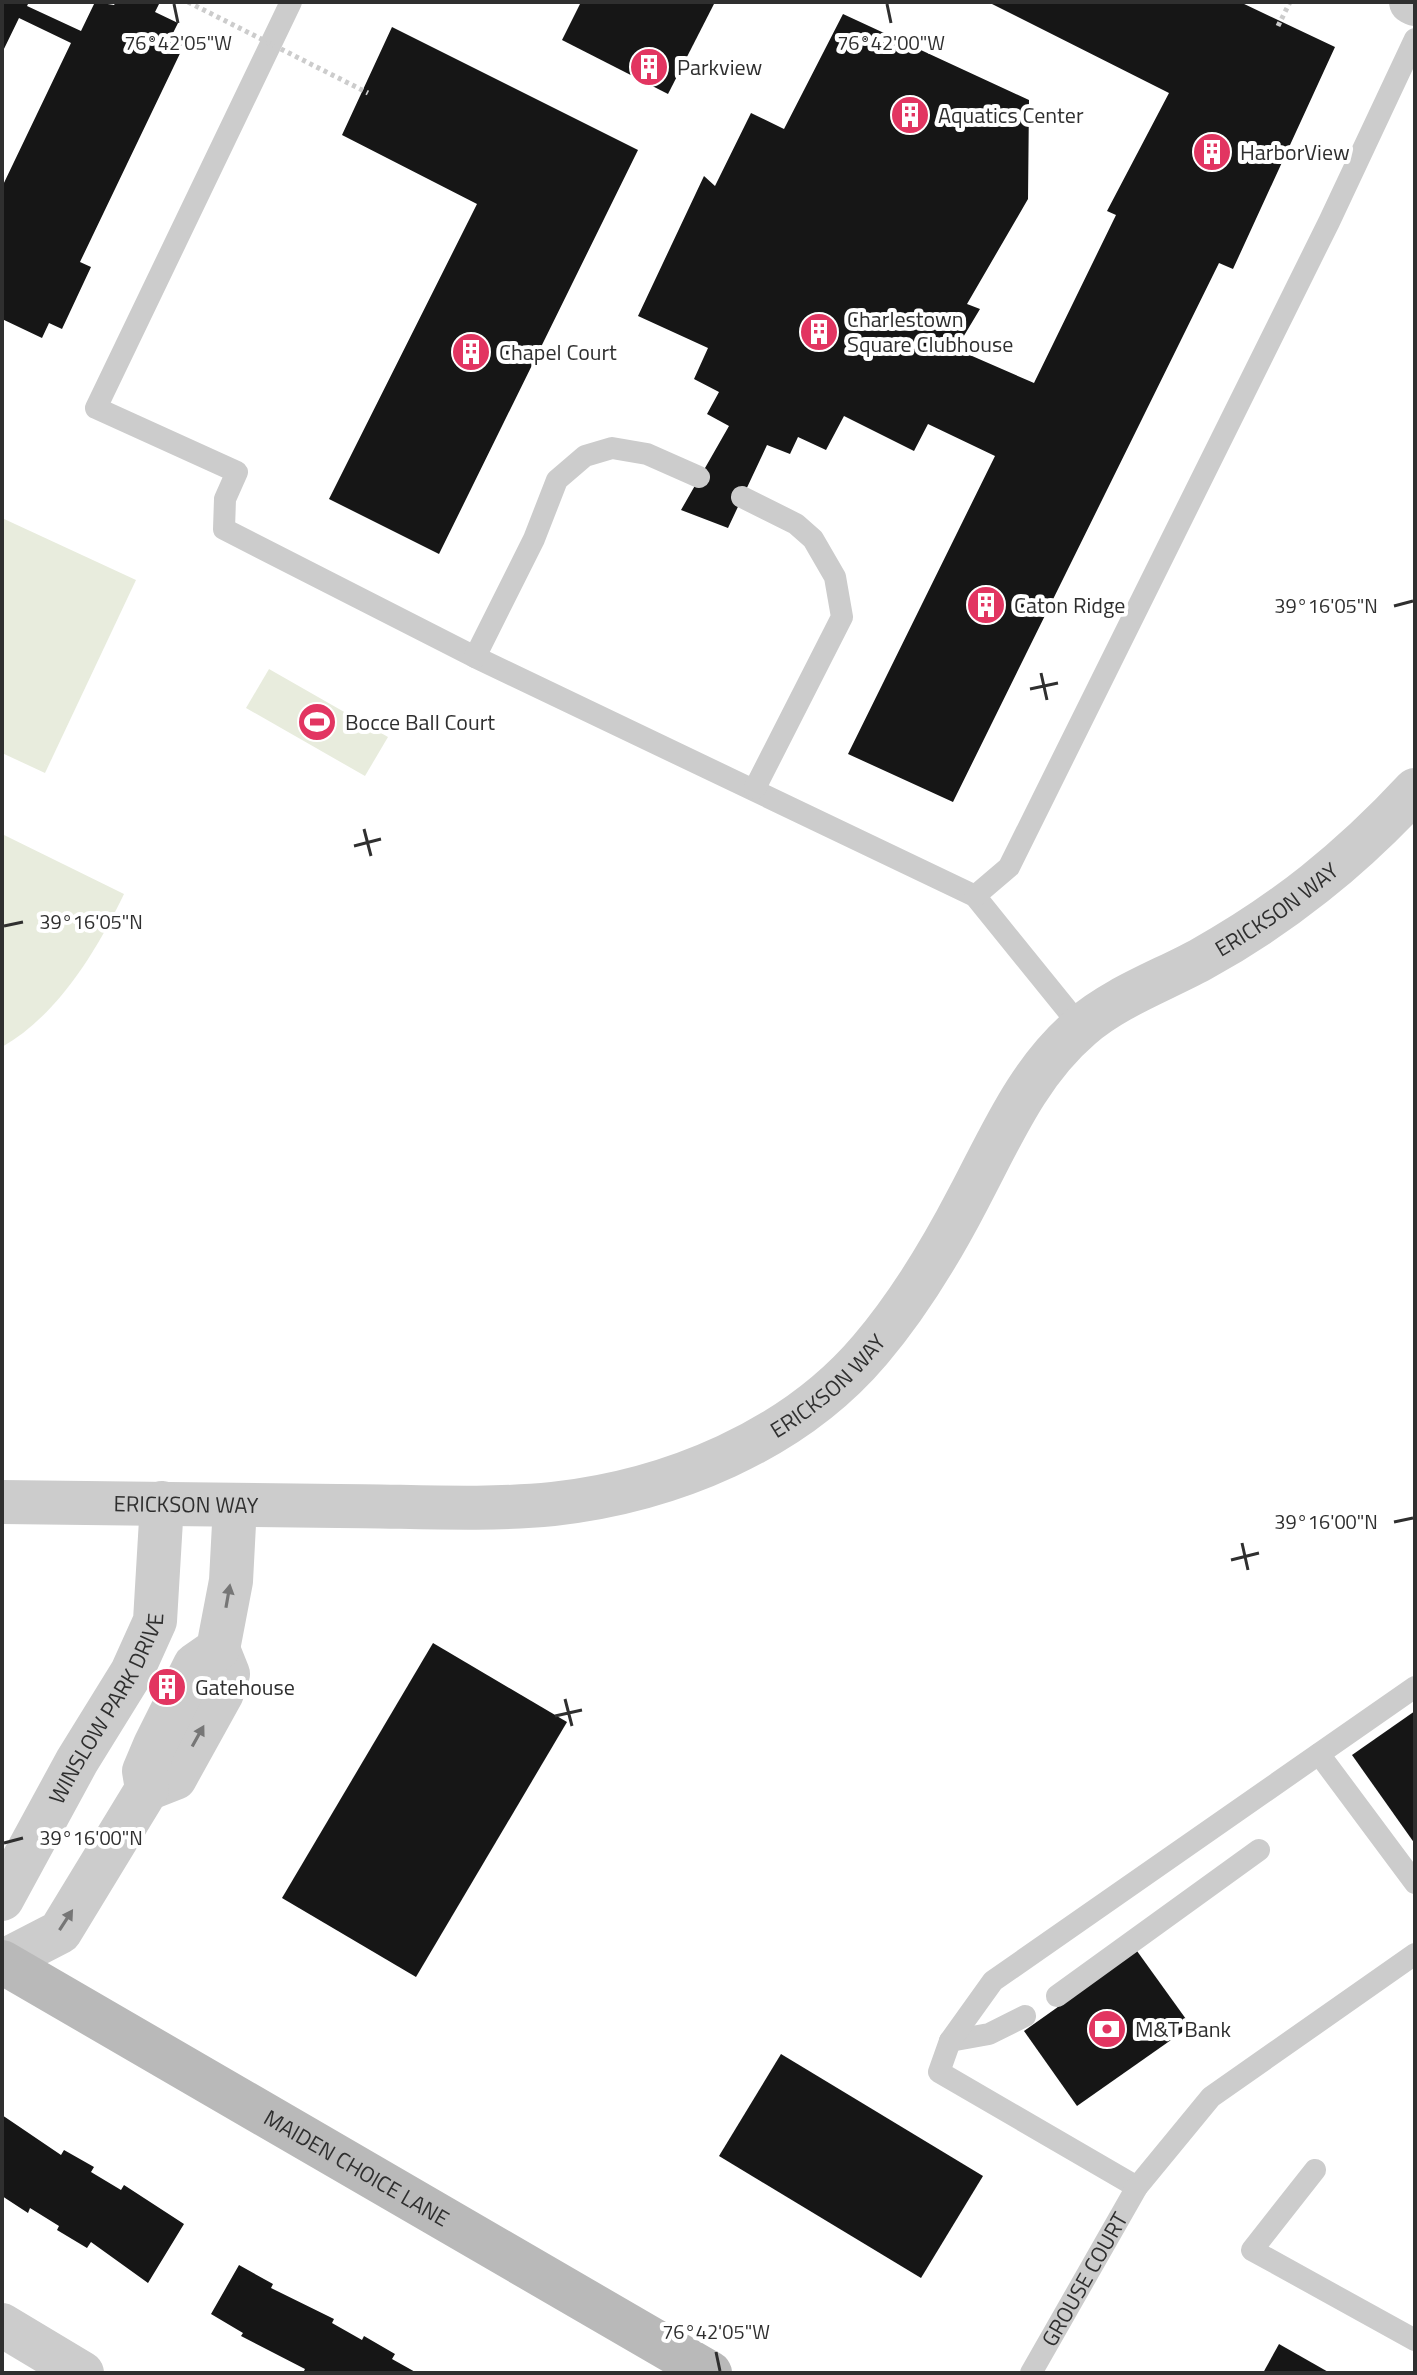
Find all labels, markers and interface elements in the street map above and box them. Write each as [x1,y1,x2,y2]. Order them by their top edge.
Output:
text: 76°42'05"W [124,27,232,58]
text: 76°42'00"W [837,27,945,58]
building icon: Parkview [628,46,670,88]
place label: Parkview [677,50,763,84]
building icon: Aquatics Center [889,94,931,136]
place label: Aquatics Center [938,98,1084,132]
building icon: HarborView [1191,131,1233,173]
place label: HarborView [1240,135,1350,169]
place label: Charlestown Square Clubhouse [847,302,1013,361]
building icon: Charlestown Square Clubhouse [798,311,840,353]
building icon: Chapel Court [450,331,492,373]
place label: Chapel Court [499,335,617,369]
building icon: Caton Ridge [965,584,1007,626]
place label: Caton Ridge [1014,588,1125,622]
text: 39°16'05"N [1274,590,1378,621]
sports icon: Bocce Ball Court [296,701,338,743]
place label: Bocce Ball Court [345,705,495,739]
street label: ERICKSON WAY [1208,854,1346,965]
text: 39°16'05"N [39,906,143,937]
street label: ERICKSON WAY [763,1326,894,1446]
street label: ERICKSON WAY [113,1486,259,1522]
text: 39°16'00"N [1274,1506,1378,1537]
one-way arrow [222,1583,234,1608]
street label: WINSLOW PARK DRIVE [40,1612,172,1810]
building icon: Gatehouse [146,1666,188,1708]
place label: Gatehouse [195,1670,295,1704]
one-way arrow [191,1725,205,1747]
text: 39°16'00"N [39,1822,143,1853]
one-way arrow [59,1910,74,1931]
bank icon: M&T Bank [1086,2008,1128,2050]
place label: M&T Bank [1135,2012,1232,2046]
street label: MAIDEN CHOICE LANE [257,2101,456,2235]
street label: GROUSE COURT [1033,2205,1137,2353]
text: 76°42'05"W [662,2316,770,2347]

